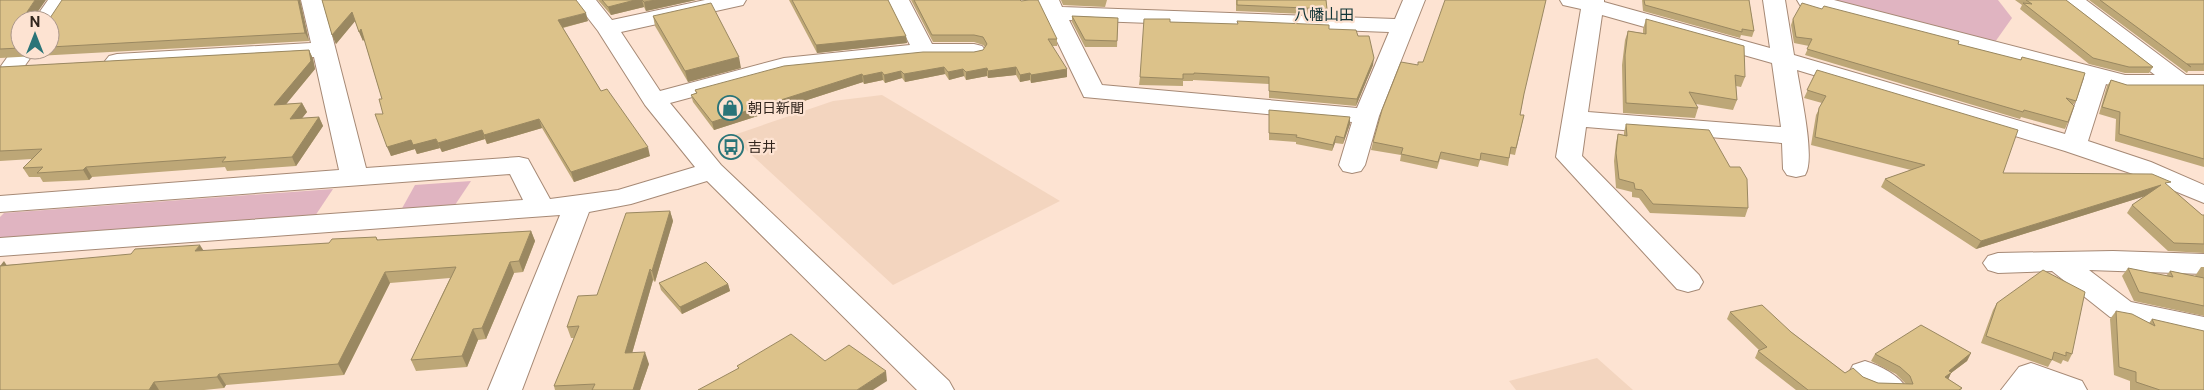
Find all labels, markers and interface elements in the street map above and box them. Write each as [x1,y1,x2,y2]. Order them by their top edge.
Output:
district label: 八幡山田 [1294,6,1354,23]
north arrow [10,10,60,60]
text: N [30,14,40,30]
shop icon: 朝日新聞 [717,95,743,121]
place label: 朝日新聞 [748,100,804,116]
bus stop icon: 吉井 [718,134,744,160]
place label: 吉井 [748,139,776,155]

